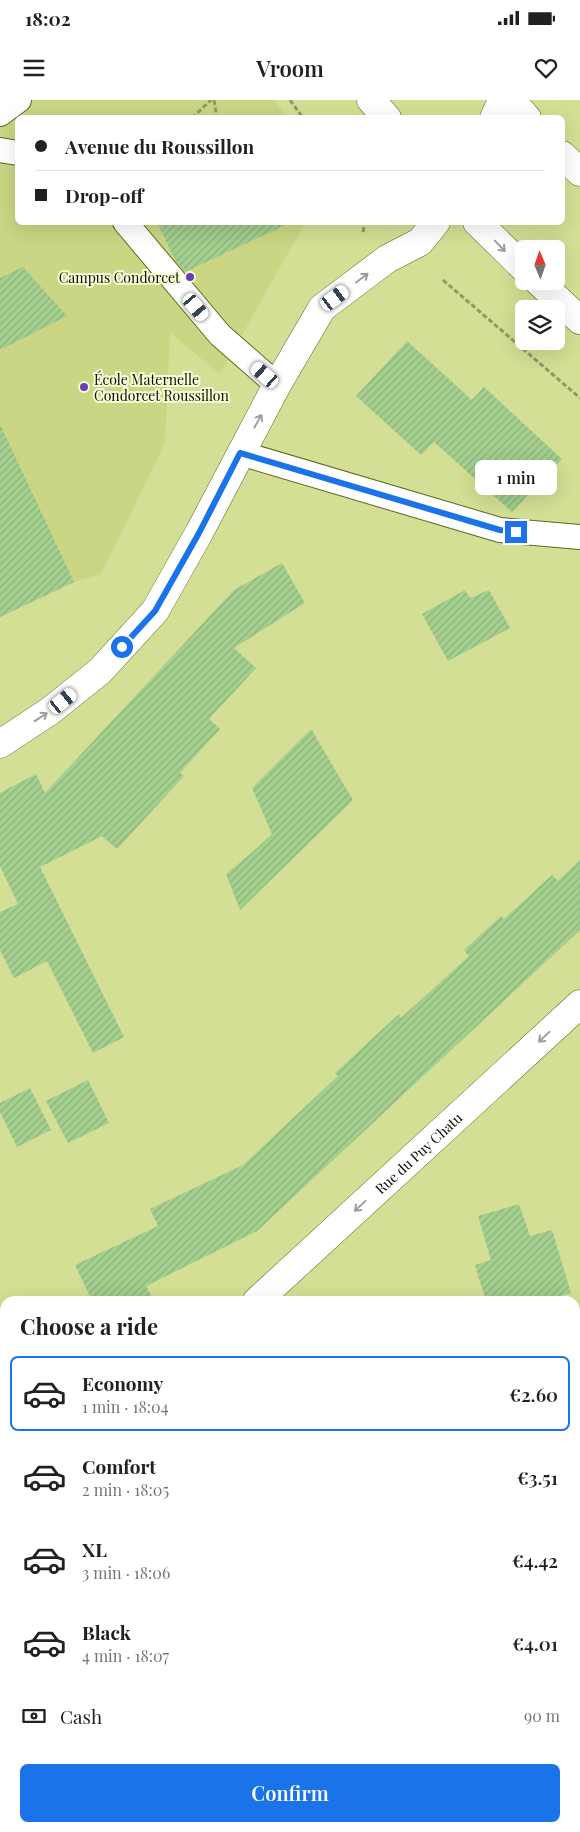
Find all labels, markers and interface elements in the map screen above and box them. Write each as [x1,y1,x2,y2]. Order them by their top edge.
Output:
text: 18:02 [25,5,71,31]
text: Vroom [256,53,324,83]
icon: menu [20,54,48,82]
icon: heart [532,54,560,82]
text: Avenue du Roussillon [65,133,254,159]
text: Drop-off [65,182,143,208]
one-way arrow [494,240,506,252]
north arrow [515,240,565,290]
map controls [515,240,565,350]
place label: Campus Condorcet [59,268,181,287]
marker: Campus Condorcet [184,271,196,283]
one-way arrow [354,273,368,283]
car [318,283,351,313]
car [180,291,211,323]
button: layers [515,300,565,350]
car [248,359,281,391]
place label: École Maternelle Condorcet Roussillon [94,370,230,405]
marker: École Maternelle Condorcet Roussillon [78,381,90,393]
one-way arrow [253,414,263,429]
callout: 1 min [475,460,557,494]
text: 1 min [497,467,535,488]
route end [505,521,527,543]
route start [111,636,133,658]
car [46,686,79,716]
one-way arrow [33,712,47,722]
one-way arrow [538,1031,551,1043]
street label: Rue du Puy Chatu [371,1108,466,1198]
one-way arrow [354,1200,367,1212]
text: Choose a ride [20,1311,158,1341]
text: Economy [82,1370,163,1396]
icon: car [22,1371,67,1416]
text: €2.60 [509,1381,558,1407]
text: 1 min · 18:04 [82,1396,169,1417]
text: Comfort [82,1453,156,1479]
icon: car [22,1454,67,1499]
text: €3.51 [517,1464,558,1490]
text: 2 min · 18:05 [82,1479,169,1500]
text: XL [82,1536,107,1562]
icon: car [22,1537,67,1582]
text: €4.42 [512,1547,558,1573]
text: 3 min · 18:06 [82,1562,170,1583]
text: Black [82,1619,131,1645]
icon: car [22,1620,67,1665]
text: €4.01 [512,1630,558,1656]
text: 4 min · 18:07 [82,1645,169,1666]
icon: cash [20,1702,48,1730]
text: Cash [60,1703,102,1729]
text: 90 m [524,1705,560,1726]
button: Confirm [20,1764,560,1822]

